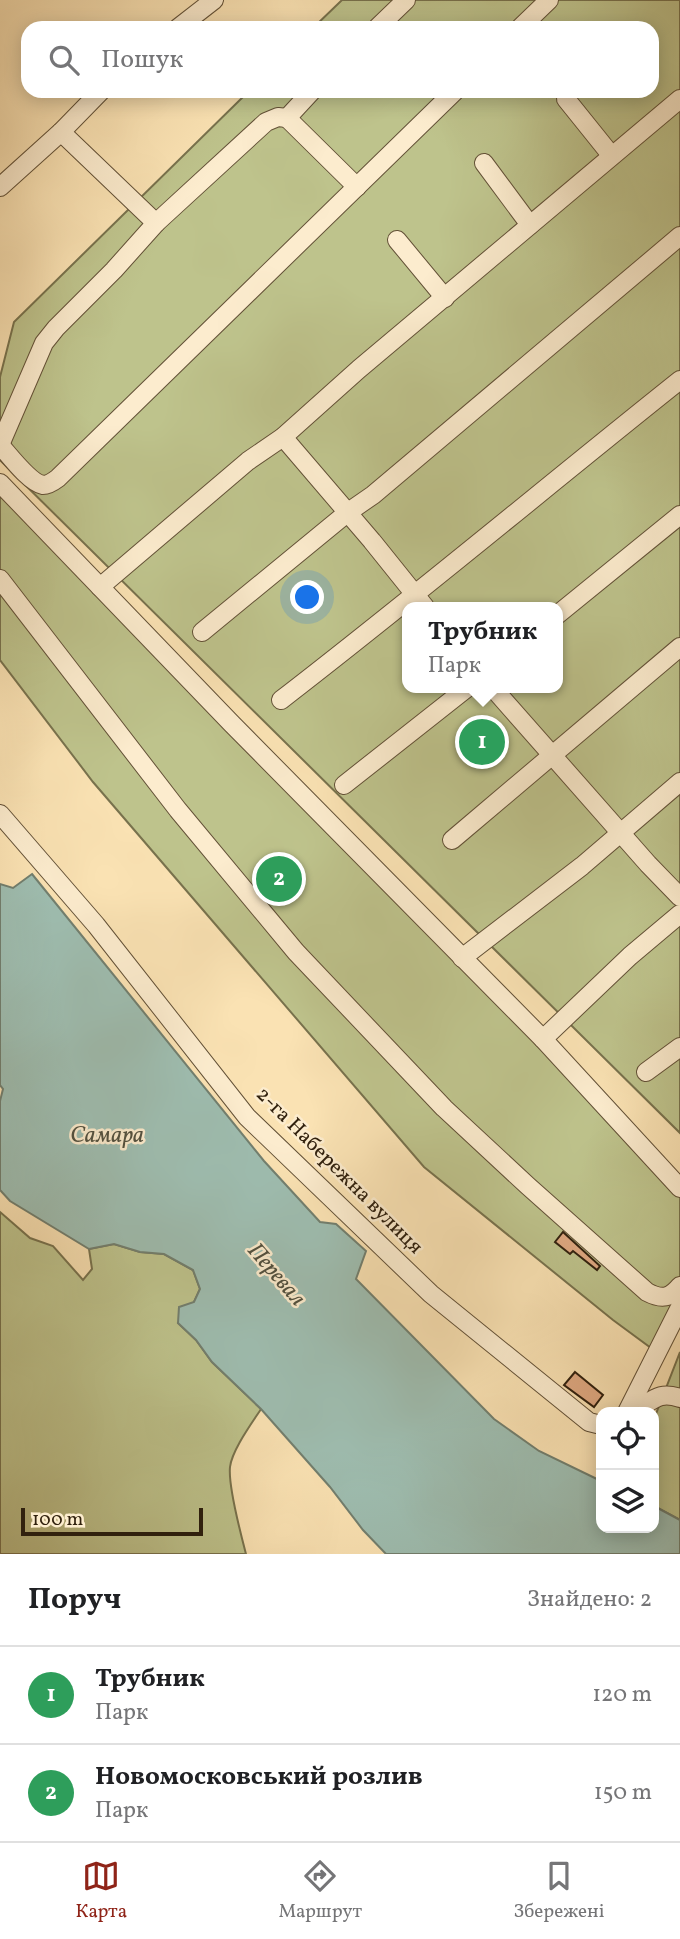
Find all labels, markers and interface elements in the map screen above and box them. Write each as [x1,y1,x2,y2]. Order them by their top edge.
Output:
search box [21,21,659,98]
icon: search [45,41,83,79]
text: Пошук [101,42,183,78]
your location [290,580,324,614]
popup [402,602,563,693]
text: Трубник [428,614,537,650]
text: Парк [428,650,481,682]
pin: 1 [459,716,505,768]
pin: 2 [256,853,302,905]
street label: 2-га Набережна вулиця [249,1081,429,1261]
water label: Самара [70,1120,144,1152]
water label: Перевал [239,1236,313,1314]
map controls [596,1407,659,1533]
button: locate [596,1407,659,1470]
button: layers [596,1470,659,1533]
scale bar [21,1505,203,1537]
text: 100 m [32,1507,83,1533]
text: Поруч [28,1579,121,1621]
text: Знайдено: 2 [527,1584,652,1616]
text: Трубник [95,1661,205,1697]
text: 1 [46,1679,56,1711]
text: 120 m [592,1679,652,1711]
text: Парк [95,1697,148,1729]
text: Новомосковський розлив [95,1759,423,1795]
text: 2 [45,1777,57,1809]
text: 150 m [594,1777,652,1809]
text: Парк [95,1795,148,1827]
tab: Карта [76,1857,127,1925]
tab: Маршрут [278,1857,362,1925]
tab: Збережені [513,1857,604,1925]

